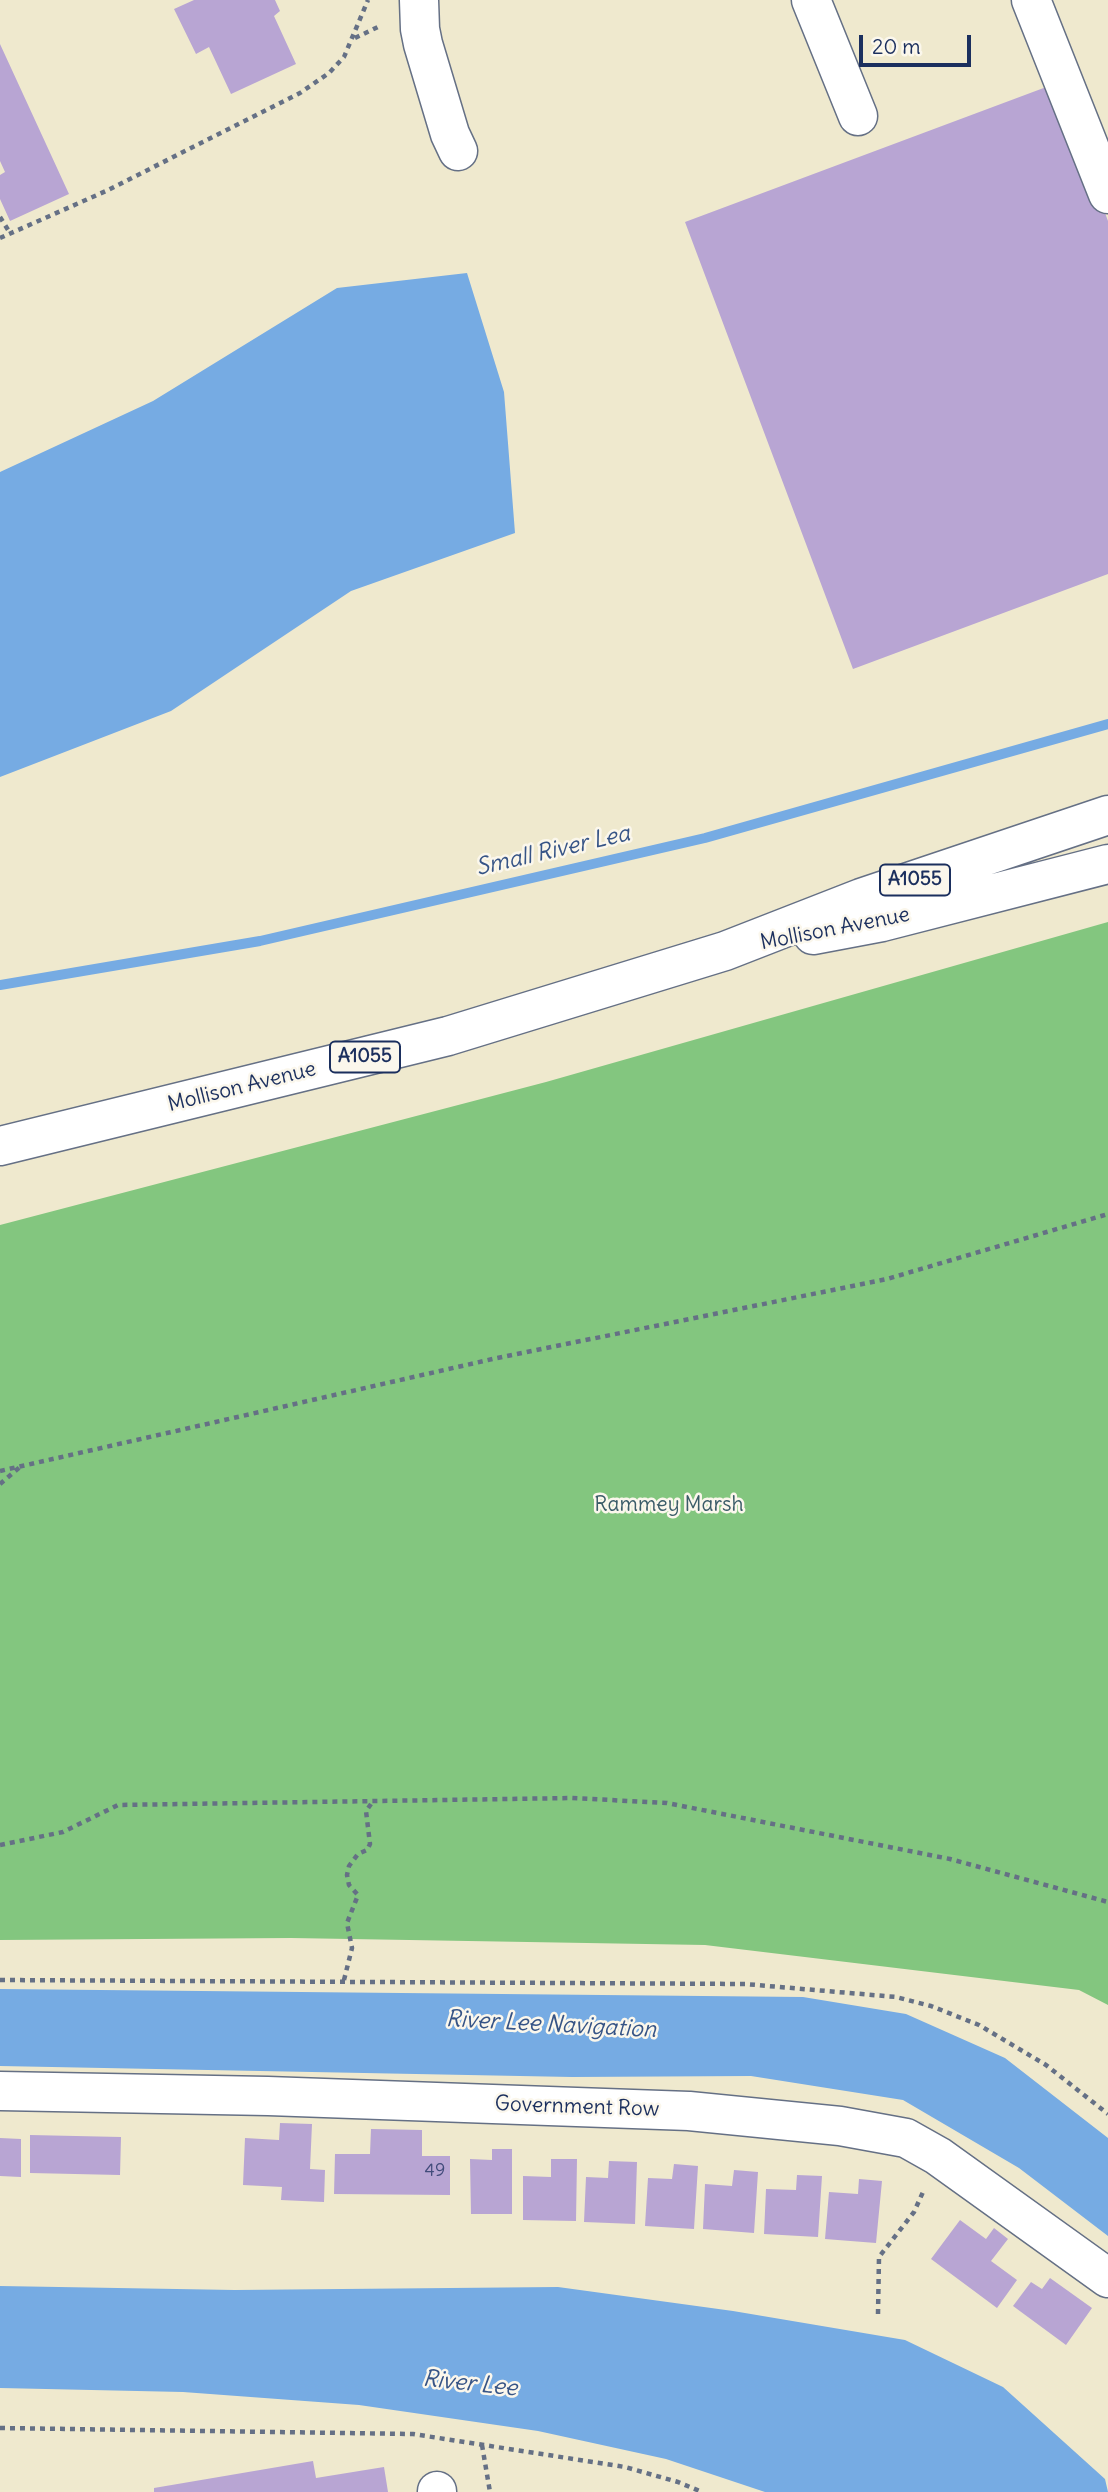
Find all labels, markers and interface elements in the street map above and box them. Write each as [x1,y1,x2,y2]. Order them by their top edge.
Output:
scale bar [863,21,975,65]
text: 20 m [872,33,921,60]
water label: Small River Lea [473,820,633,882]
road number: A1055 [880,864,950,895]
street label: Mollison Avenue [758,902,912,956]
road number: A1055 [330,1042,400,1072]
street label: Mollison Avenue [165,1056,319,1118]
park label: Rammey Marsh [594,1492,744,1518]
water label: River Lee Navigation [445,2006,657,2044]
street label: Government Row [494,2092,660,2122]
house number: 49 [425,2160,445,2182]
water label: River Lee [421,2365,519,2403]

